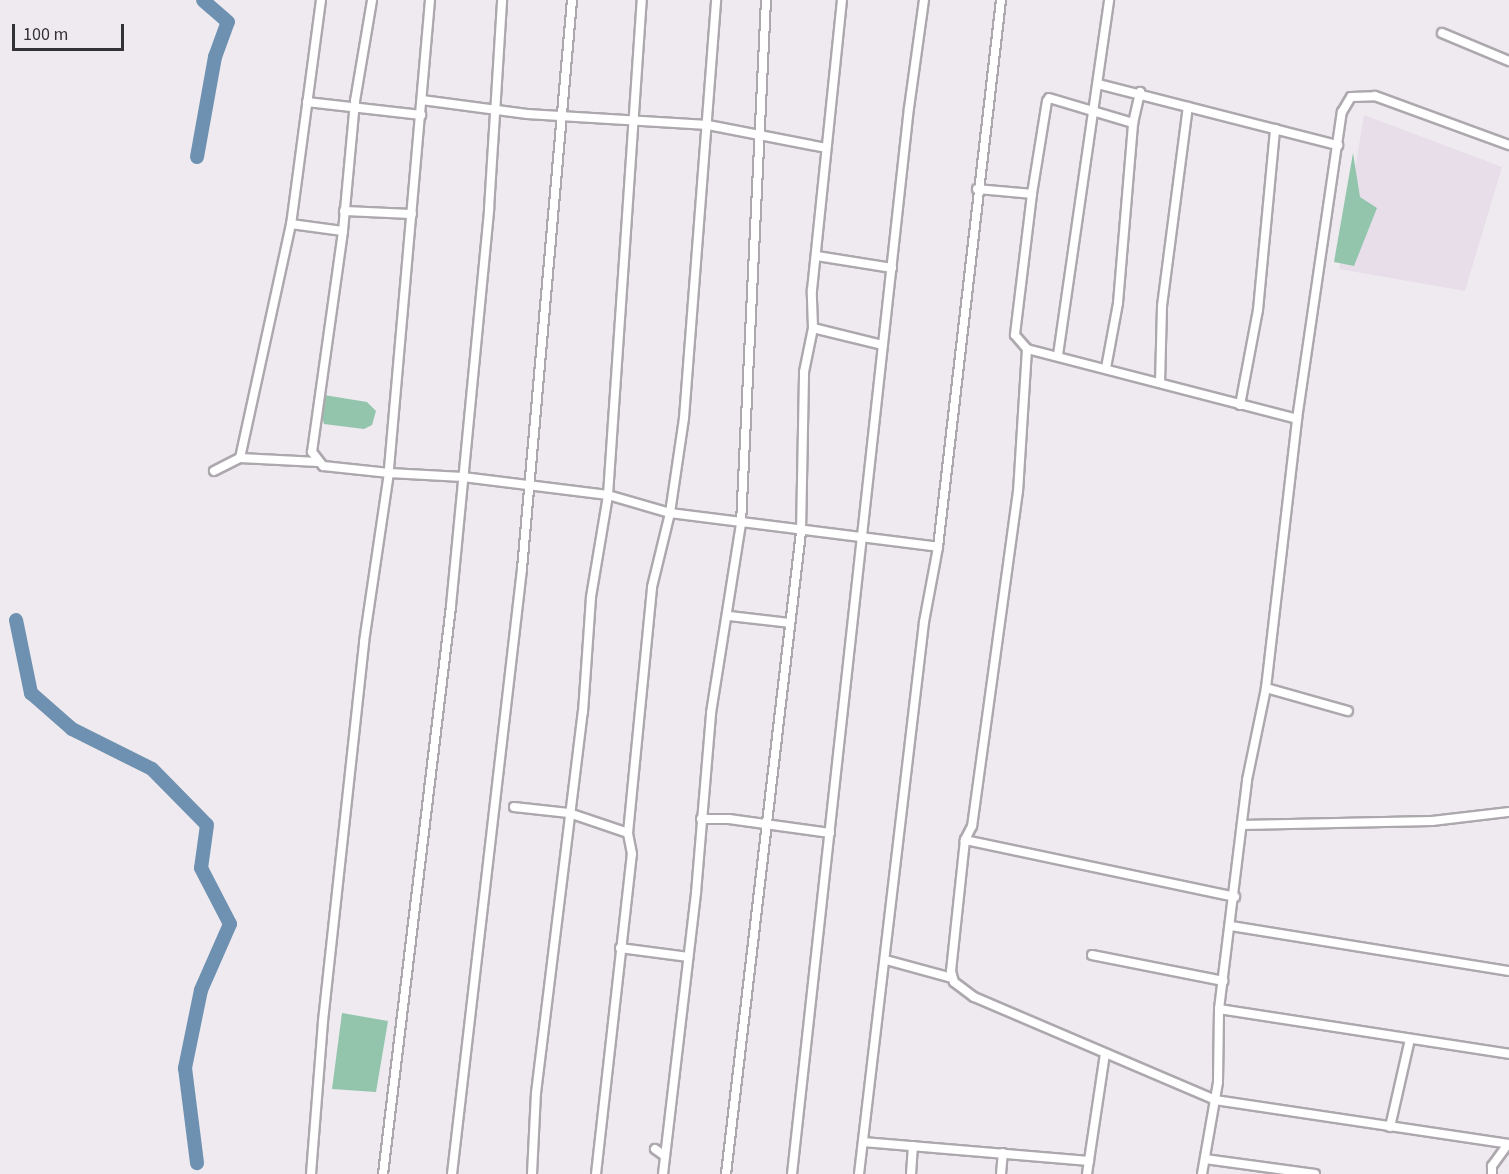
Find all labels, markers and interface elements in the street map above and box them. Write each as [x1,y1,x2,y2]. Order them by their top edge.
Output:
scale bar [15,12,128,50]
text: 100 m [23,22,68,47]

